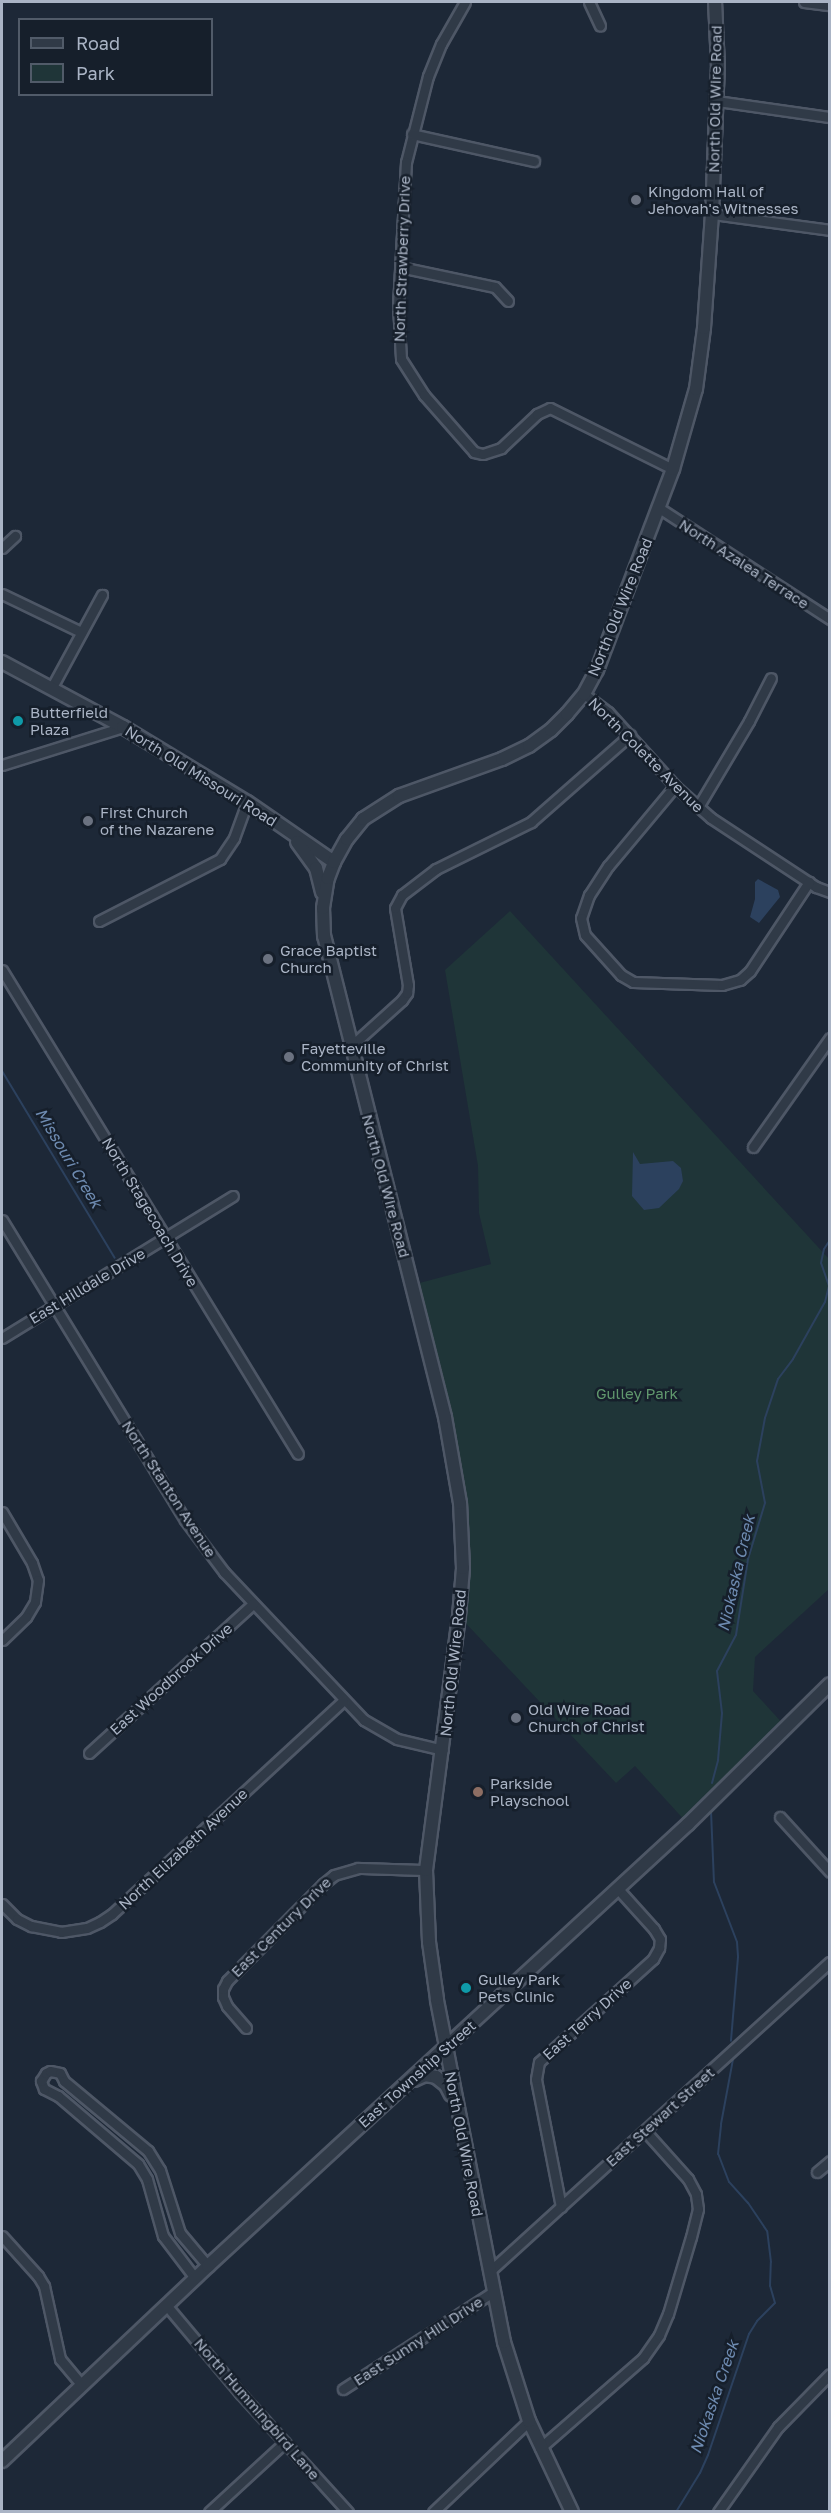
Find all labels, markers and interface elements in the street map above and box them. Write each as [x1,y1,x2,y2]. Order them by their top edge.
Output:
legend [18,18,213,96]
street label: North Old Wire Road [705,25,725,173]
text: Road [76,32,120,54]
text: Park [76,62,115,84]
street label: North Strawberry Drive [390,176,414,342]
place label: Kingdom Hall of Jehovah's Witnesses [648,182,798,217]
marker: Kingdom Hall of Jehovah's Witnesses [629,193,643,207]
street label: North Azalea Terrace [676,515,812,613]
street label: North Old Wire Road [584,535,656,679]
street label: North Colette Avenue [585,694,707,816]
place label: Butterfield Plaza [30,703,108,738]
marker: Butterfield Plaza [11,714,25,728]
street label: North Old Missouri Road [122,722,280,830]
place label: First Church of the Nazarene [100,803,214,838]
marker: First Church of the Nazarene [81,814,95,828]
place label: Grace Baptist Church [280,941,377,976]
marker: Grace Baptist Church [261,952,275,966]
place label: Fayetteville Community of Christ [301,1039,449,1074]
marker: Fayetteville Community of Christ [282,1050,296,1064]
water label: Missouri Creek [32,1104,106,1212]
street label: North Old Wire Road [358,1112,414,1260]
street label: North Stagecoach Drive [98,1134,202,1290]
street label: East Hilldale Drive [26,1244,148,1328]
park label: Gulley Park [596,1385,678,1403]
street label: North Stanton Avenue [118,1417,220,1561]
water label: Niokaska Creek [713,1513,759,1633]
street label: North Old Wire Road [436,1589,470,1737]
street label: East Woodbrook Drive [106,1619,236,1739]
place label: Old Wire Road Church of Christ [528,1700,645,1735]
marker: Old Wire Road Church of Christ [509,1711,523,1725]
place label: Parkside Playschool [490,1774,569,1809]
street label: North Elizabeth Avenue [115,1785,251,1913]
marker: Parkside Playschool [471,1785,485,1799]
street label: East Century Drive [227,1873,335,1981]
place label: Gulley Park Pets Clinic [478,1970,560,2005]
street label: East Terry Drive [539,1974,635,2064]
marker: Gulley Park Pets Clinic [459,1981,473,1995]
street label: East Township Street [355,2016,479,2132]
street label: East Stewart Street [602,2064,718,2170]
street label: North Old Wire Road [441,2070,487,2218]
street label: East Sunny Hill Drive [350,2293,486,2389]
street label: North Hummingbird Lane [190,2334,324,2484]
water label: Niokaska Creek [686,2338,742,2456]

